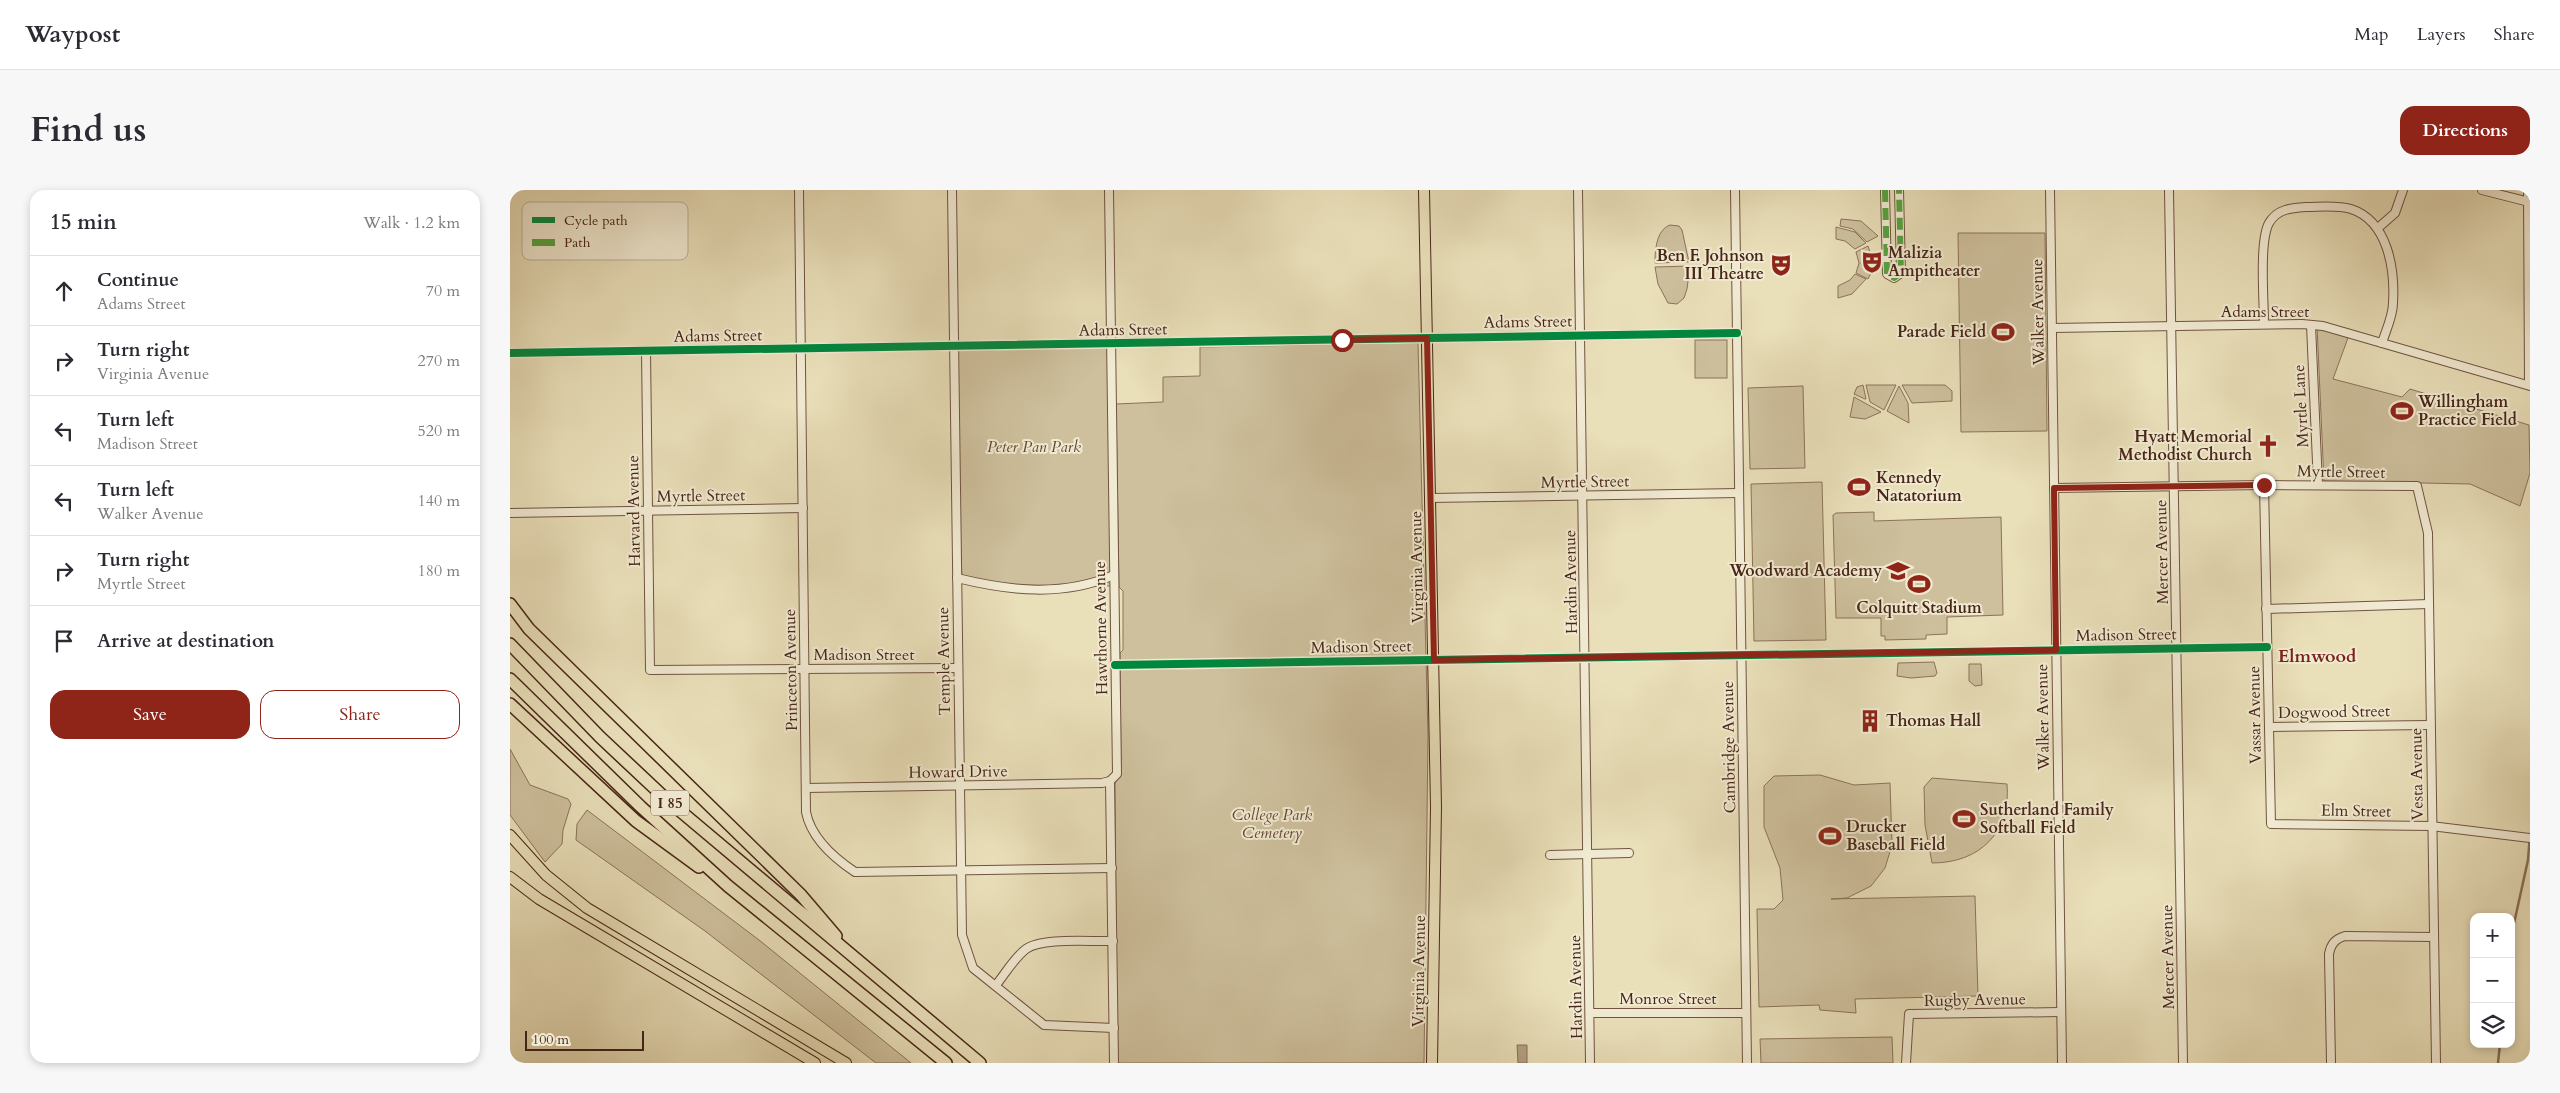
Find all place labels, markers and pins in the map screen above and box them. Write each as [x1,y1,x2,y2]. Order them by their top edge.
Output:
place label: Malizia Ampitheater [1888,242,1980,282]
place label: Ben F. Johnson III Theatre [1656,245,1765,285]
theatre icon: Malizia Ampitheater [1859,249,1885,275]
theatre icon: Ben F. Johnson III Theatre [1768,252,1794,278]
sports icon: Parade Field [1990,319,2016,345]
place label: Parade Field [1897,321,1986,343]
place label: Willingham Practice Field [2417,391,2517,431]
sports icon: Willingham Practice Field [2389,398,2415,424]
place label: Hyatt Memorial Methodist Church [2118,426,2252,466]
church icon: Hyatt Memorial Methodist Church [2255,433,2281,459]
place label: Kennedy Natatorium [1876,467,1962,507]
sports icon: Kennedy Natatorium [1846,474,1872,500]
school or university icon: Woodward Academy [1885,558,1911,584]
place label: Woodward Academy [1728,560,1882,582]
sports icon: Colquitt Stadium [1906,571,1932,597]
place label: Colquitt Stadium [1856,597,1982,619]
building icon: Thomas Hall [1857,708,1883,734]
place label: Thomas Hall [1886,710,1981,732]
place label: Sutherland Family Softball Field [1980,799,2114,839]
sports icon: Sutherland Family Softball Field [1951,806,1977,832]
place label: Drucker Baseball Field [1846,816,1945,856]
sports icon: Drucker Baseball Field [1817,823,1843,849]

